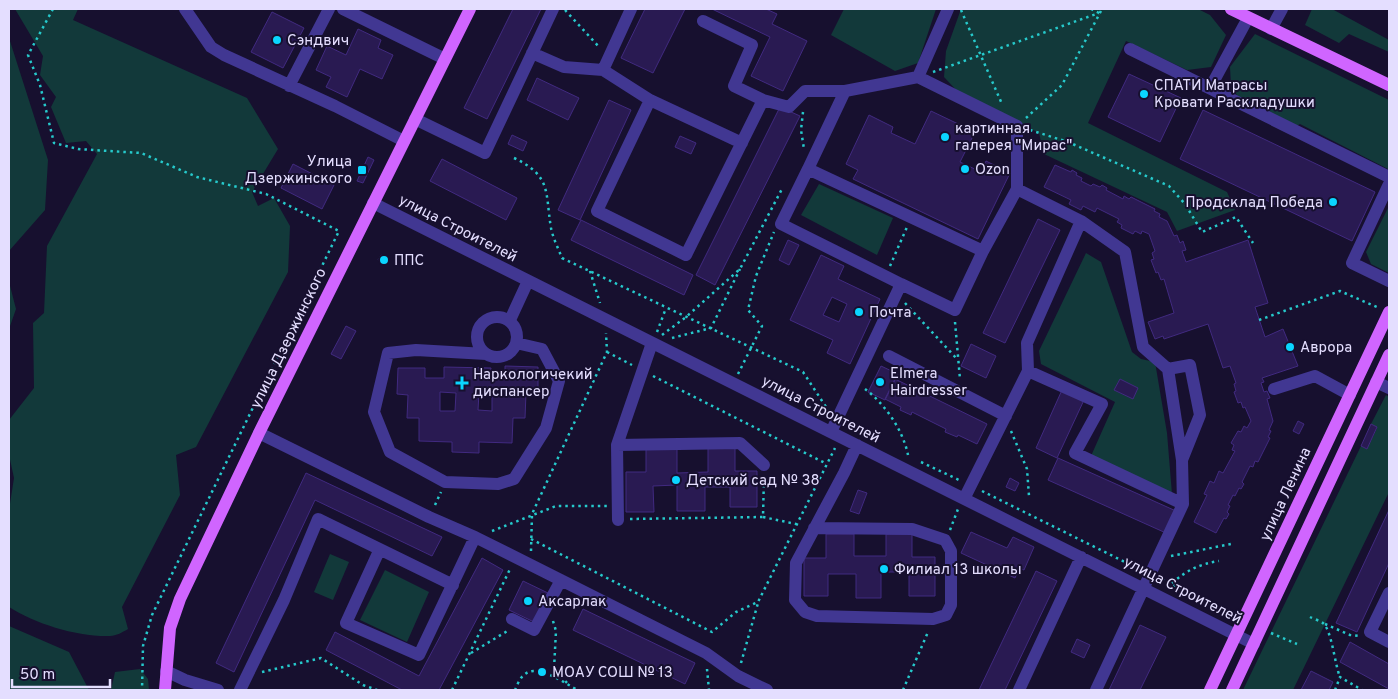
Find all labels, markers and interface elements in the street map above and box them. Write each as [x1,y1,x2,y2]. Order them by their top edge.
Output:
place label: Сэндвич [287,32,349,51]
marker: Сэндвич [271,34,283,46]
place label: СПАТИ Матрасы Кровати Раскладушки [1154,77,1315,113]
marker: СПАТИ Матрасы Кровати Раскладушки [1138,88,1150,100]
place label: картинная галерея "Мирас" [955,120,1072,156]
marker: картинная галерея "Мирас" [939,131,951,143]
place label: Улица Дзержинского [245,153,352,189]
place label: Ozon [975,161,1010,180]
marker: Ozon [959,163,971,175]
marker: Улица Дзержинского [356,164,368,176]
street label: улица Строителей [395,191,520,267]
place label: Продсклад Победа [1185,194,1323,213]
marker: Продсклад Победа [1327,196,1339,208]
place label: ППС [394,252,424,271]
marker: ППС [378,254,390,266]
street label: улица Дзержинского [247,265,332,412]
place label: Почта [869,304,911,323]
marker: Почта [853,306,865,318]
place label: Аврора [1300,339,1352,358]
marker: Аврора [1284,341,1296,353]
place label: Elmera Hairdresser [890,365,967,401]
place label: Наркологичекий диспансер [473,366,593,402]
street label: улица Строителей [758,372,883,448]
marker: Наркологичекий диспансер [455,376,469,390]
marker: Elmera Hairdresser [874,376,886,388]
street label: улица Ленина [1256,445,1316,545]
place label: Детский сад № 38 [686,472,820,491]
marker: Детский сад № 38 [670,474,682,486]
street label: улица Строителей [1120,553,1245,629]
place label: Филиал 13 школы [894,561,1022,580]
marker: Филиал 13 школы [878,563,890,575]
place label: Аксарлак [538,593,607,612]
marker: Аксарлак [522,595,534,607]
scale bar [12,656,110,688]
place label: МОАУ СОШ № 13 [552,664,673,683]
text: 50 m [20,666,55,685]
marker: МОАУ СОШ № 13 [536,666,548,678]

